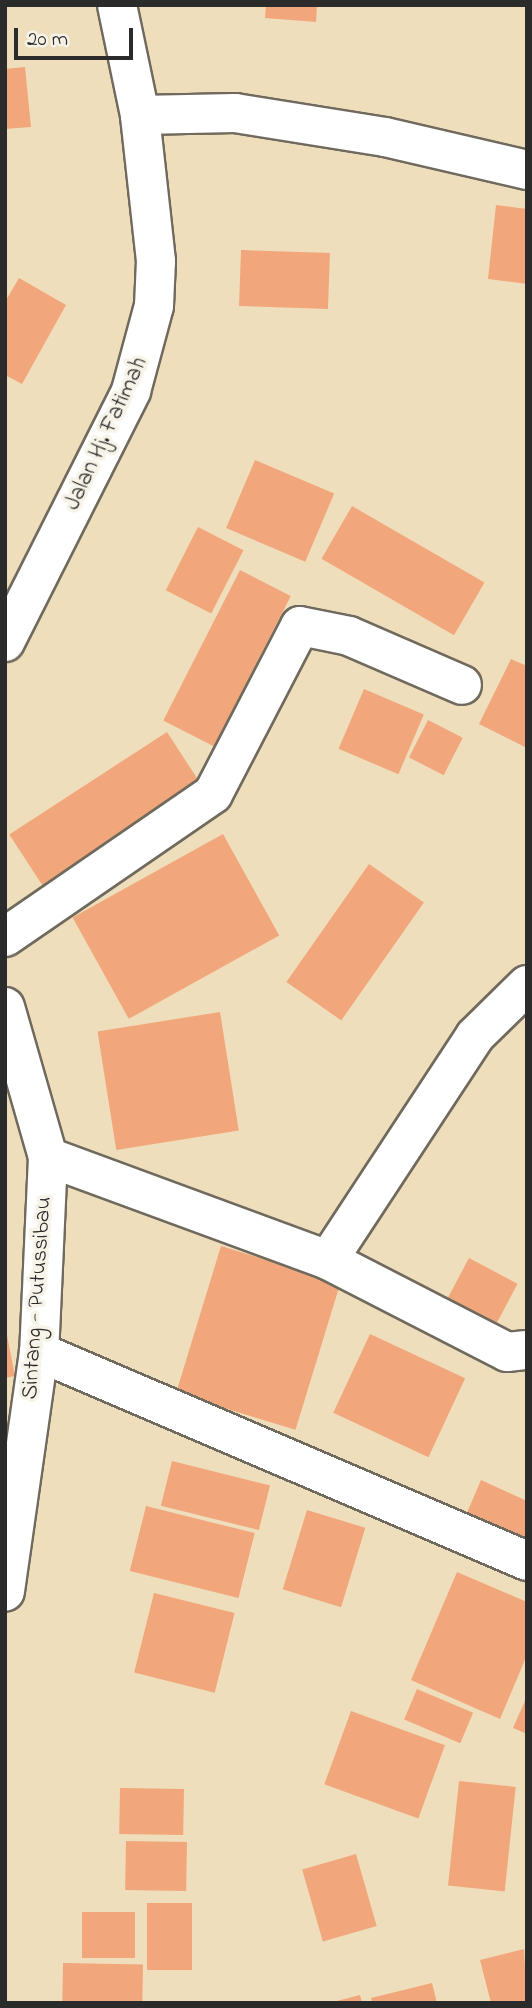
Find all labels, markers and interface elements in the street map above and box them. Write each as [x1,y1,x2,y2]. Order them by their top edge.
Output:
scale bar [18,14,136,58]
text: 20 m [27,25,68,55]
street label: Jalan Hj. Fatimah [59,353,155,515]
street label: Sintang - Putussibau [17,1196,59,1400]

